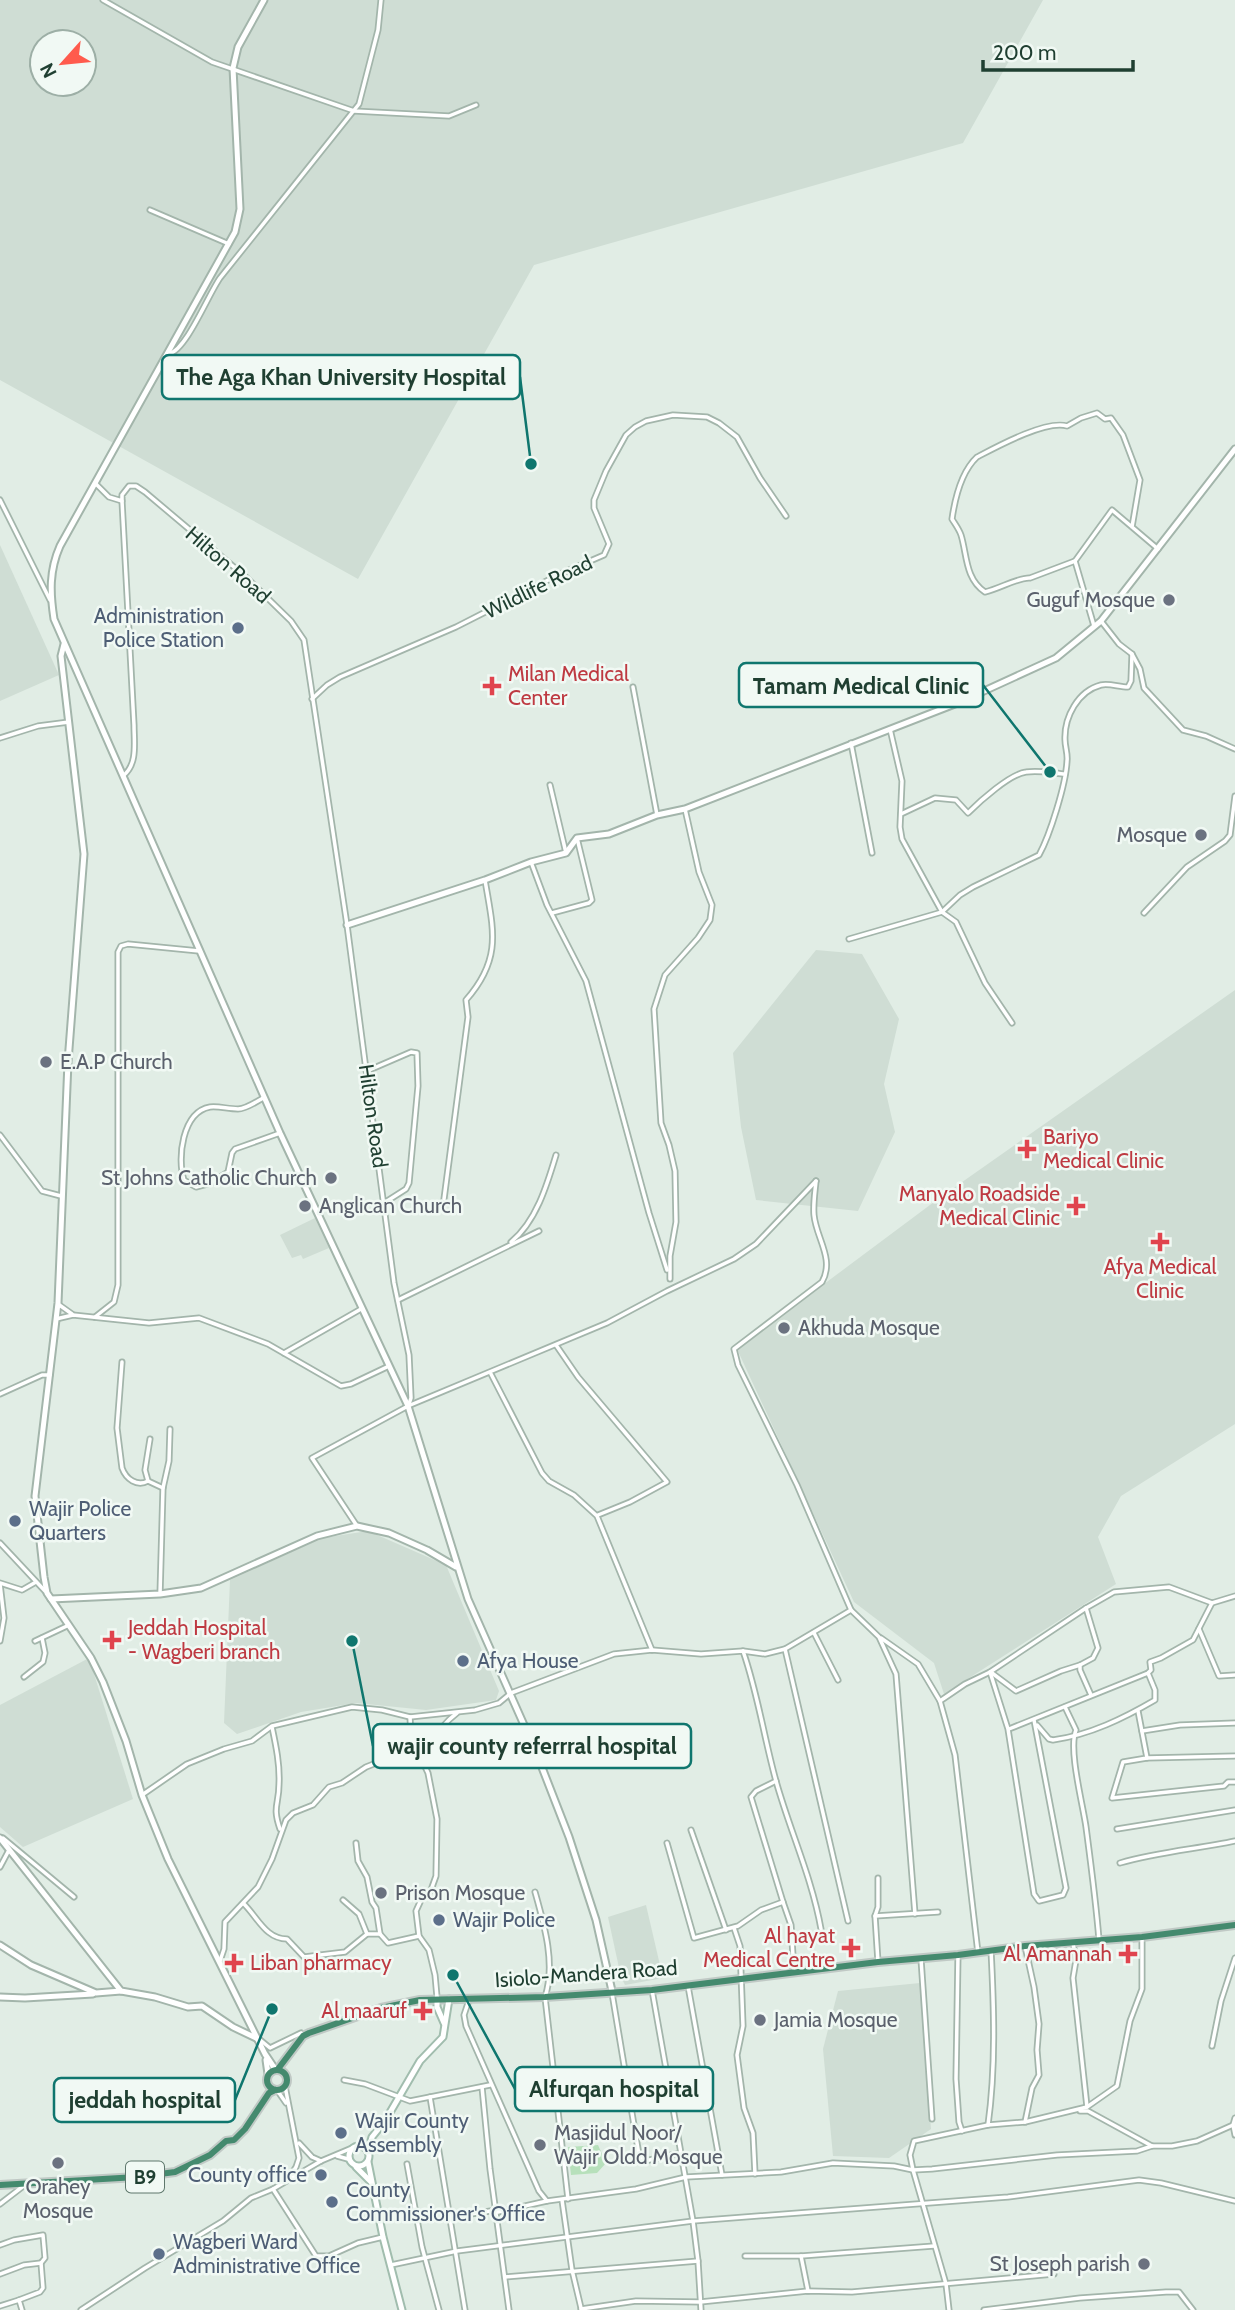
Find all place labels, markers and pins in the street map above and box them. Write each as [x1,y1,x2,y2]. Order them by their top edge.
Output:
callout: The Aga Khan University Hospital [162,355,520,399]
place label: Guguf Mosque [1026,587,1155,612]
marker: Guguf Mosque [1161,592,1177,608]
place label: Administration Police Station [94,603,224,652]
marker: Administration Police Station [230,620,246,636]
place label: Milan Medical Center [508,661,629,710]
callout: Tamam Medical Clinic [739,663,983,707]
marker: Milan Medical Center [482,676,502,696]
place label: Mosque [1117,822,1187,847]
marker: Mosque [1193,827,1209,843]
place label: E.A.P Church [60,1049,173,1074]
marker: E.A.P Church [38,1054,54,1070]
place label: Bariyo Medical Clinic [1043,1124,1164,1173]
marker: Bariyo Medical Clinic [1017,1139,1037,1159]
place label: St Johns Catholic Church [101,1165,317,1190]
marker: St Johns Catholic Church [323,1170,339,1186]
place label: Manyalo Roadside Medical Clinic [899,1181,1060,1230]
place label: Anglican Church [319,1193,462,1218]
marker: Manyalo Roadside Medical Clinic [1066,1196,1086,1216]
marker: Anglican Church [297,1198,313,1214]
marker: Afya Medical Clinic [1150,1232,1170,1252]
place label: Afya Medical Clinic [1103,1254,1217,1303]
place label: Akhuda Mosque [798,1315,940,1340]
marker: Akhuda Mosque [776,1320,792,1336]
place label: Wajir Police Quarters [29,1496,131,1545]
marker: Wajir Police Quarters [7,1513,23,1529]
place label: Jeddah Hospital - Wagberi branch [127,1615,280,1664]
marker: Jeddah Hospital - Wagberi branch [102,1630,122,1650]
place label: Afya House [477,1648,579,1673]
marker: Afya House [455,1653,471,1669]
callout: wajir county referrral hospital [373,1724,691,1768]
place label: Prison Mosque [395,1880,525,1905]
marker: Prison Mosque [373,1885,389,1901]
place label: Wajir Police [453,1907,555,1933]
marker: Wajir Police [431,1912,447,1928]
place label: Al hayat Medical Centre [703,1923,835,1972]
marker: Al hayat Medical Centre [841,1938,861,1958]
place label: Al Amannah [1003,1941,1112,1966]
marker: Al Amannah [1118,1944,1138,1964]
place label: Liban pharmacy [250,1950,392,1975]
marker: Liban pharmacy [224,1953,244,1973]
place label: Al maaruf [321,1998,407,2023]
marker: Al maaruf [413,2001,433,2021]
place label: Jamia Mosque [773,2007,898,2032]
marker: Jamia Mosque [752,2012,768,2028]
callout: Alfurqan hospital [515,2067,713,2111]
callout: jeddah hospital [54,2078,235,2122]
place label: Wajir County Assembly [355,2108,469,2157]
place label: Masjidul Noor/ Wajir Oldd Mosque [554,2120,723,2170]
marker: Wajir County Assembly [333,2125,349,2141]
marker: Masjidul Noor/ Wajir Oldd Mosque [532,2137,548,2153]
marker: Orahey Mosque [50,2155,66,2171]
place label: County office [188,2162,307,2187]
marker: County office [313,2167,329,2183]
place label: Orahey Mosque [23,2174,93,2223]
place label: County Commissioner's Office [346,2177,546,2226]
marker: County Commissioner's Office [324,2194,340,2210]
place label: Wagberi Ward Administrative Office [173,2229,361,2278]
marker: Wagberi Ward Administrative Office [151,2246,167,2262]
place label: St Joseph parish [989,2251,1130,2276]
marker: St Joseph parish [1136,2256,1152,2272]

